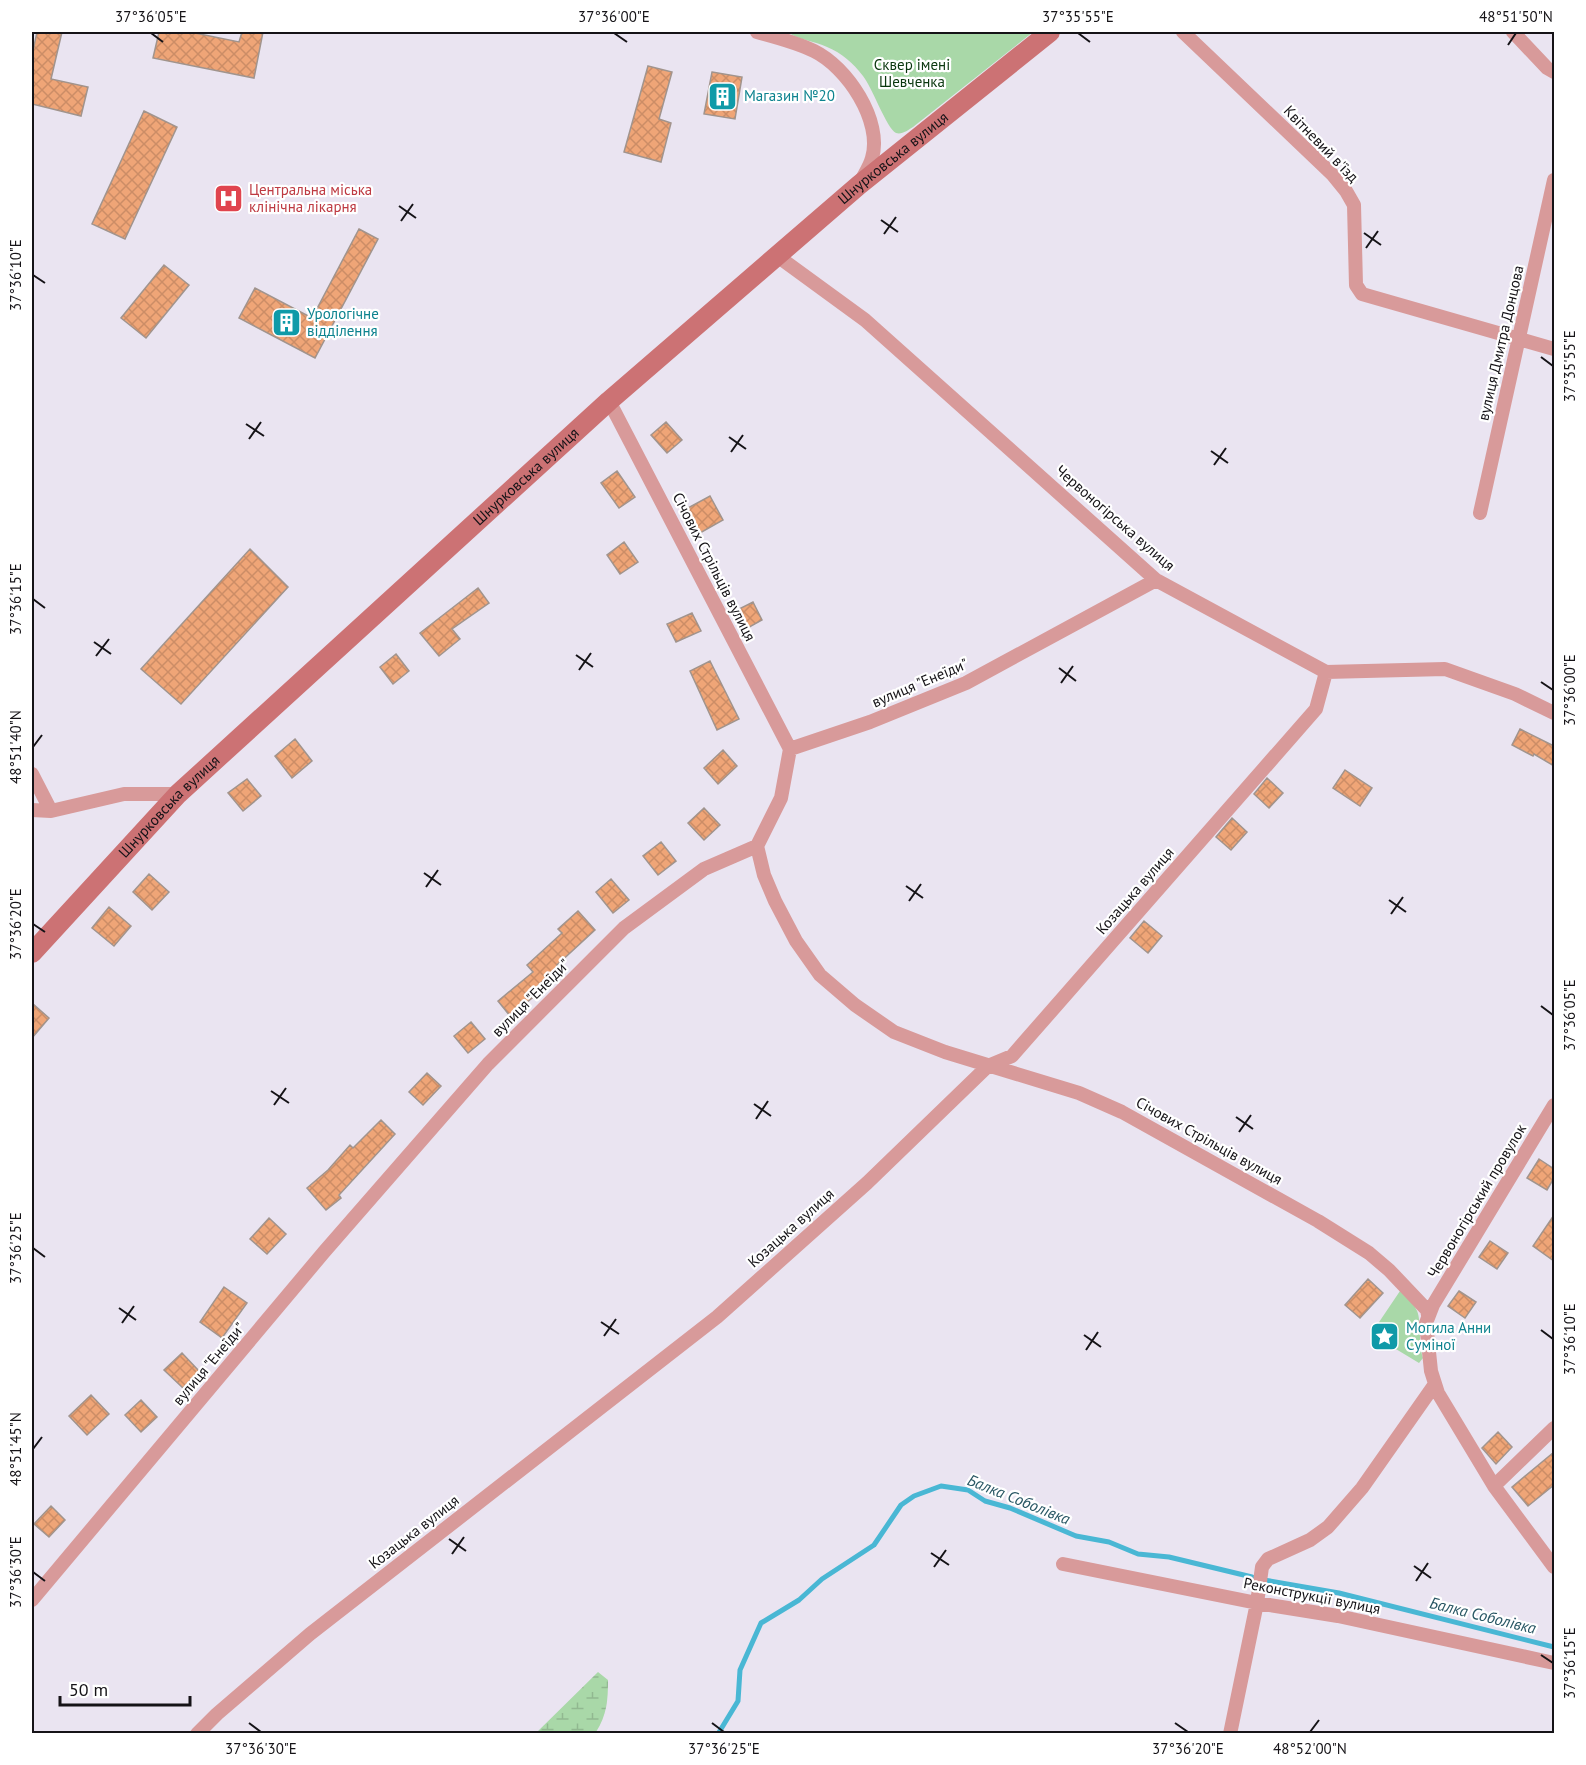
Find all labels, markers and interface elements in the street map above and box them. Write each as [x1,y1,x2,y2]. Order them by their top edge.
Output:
text: 37°36'05"E [115,7,187,26]
text: 37°36'00"E [578,7,650,26]
text: 37°35'55"E [1042,7,1114,26]
text: 48°51'50"N [1479,7,1553,26]
park label: Сквер імені Шевченка [874,55,950,91]
building icon: Магазин №20 [707,80,739,112]
place label: Магазин №20 [744,86,835,105]
street label: Квітневий в'їзд [1280,101,1363,186]
street label: Шнурковська вулиця [834,107,952,208]
place label: Центральна міська клінічна лікарня [249,180,372,216]
hospital icon: Центральна міська клінічна лікарня [212,183,244,215]
text: 37°36'10"E [6,239,25,311]
street label: вулиця Дмитра Донцова [1473,263,1528,422]
place label: Урологічне відділення [307,304,379,340]
building icon: Урологічне відділення [270,307,302,339]
text: 37°35'55"E [1560,330,1579,402]
street label: Шнурковська вулиця [469,423,583,529]
street label: Червоногірська вулиця [1052,461,1179,575]
street label: Січових Стрільців вулиця [669,489,760,644]
text: 37°36'15"E [6,563,25,635]
street label: вулиця "Енеїди" [869,654,971,711]
text: 37°36'00"E [1560,654,1579,726]
text: 48°51'40"N [6,710,25,784]
street label: Шнурковська вулиця [114,751,224,861]
street label: Козацька вулиця [1092,843,1178,938]
text: 37°36'20"E [6,888,25,960]
street label: вулиця "Енеїди" [488,955,574,1041]
text: 37°36'05"E [1560,979,1579,1051]
street label: Січових Стрільців вулиця [1133,1092,1286,1189]
street label: Червоногірський провулок [1423,1119,1531,1281]
street label: Козацька вулиця [744,1184,838,1271]
text: 37°36'25"E [6,1212,25,1284]
text: 37°36'10"E [1560,1303,1579,1375]
street label: вулиця "Енеїди" [168,1318,249,1409]
place label: Могила Анни Суміної [1406,1318,1491,1354]
place icon: Могила Анни Суміної [1369,1321,1401,1353]
text: 48°51'45"N [6,1412,25,1486]
water label: Балка Соболівка [965,1469,1073,1529]
street label: Козацька вулиця [365,1490,463,1573]
text: 37°36'30"E [6,1536,25,1608]
street label: Реконструкції вулиця [1242,1573,1382,1618]
water label: Балка Соболівка [1428,1592,1538,1638]
text: 37°36'15"E [1560,1627,1579,1699]
scale bar [60,1669,190,1707]
text: 50 m [69,1678,108,1701]
text: 37°36'30"E [225,1739,297,1758]
text: 37°36'25"E [688,1739,760,1758]
text: 37°36'20"E [1152,1739,1224,1758]
text: 48°52'00"N [1273,1739,1347,1758]

